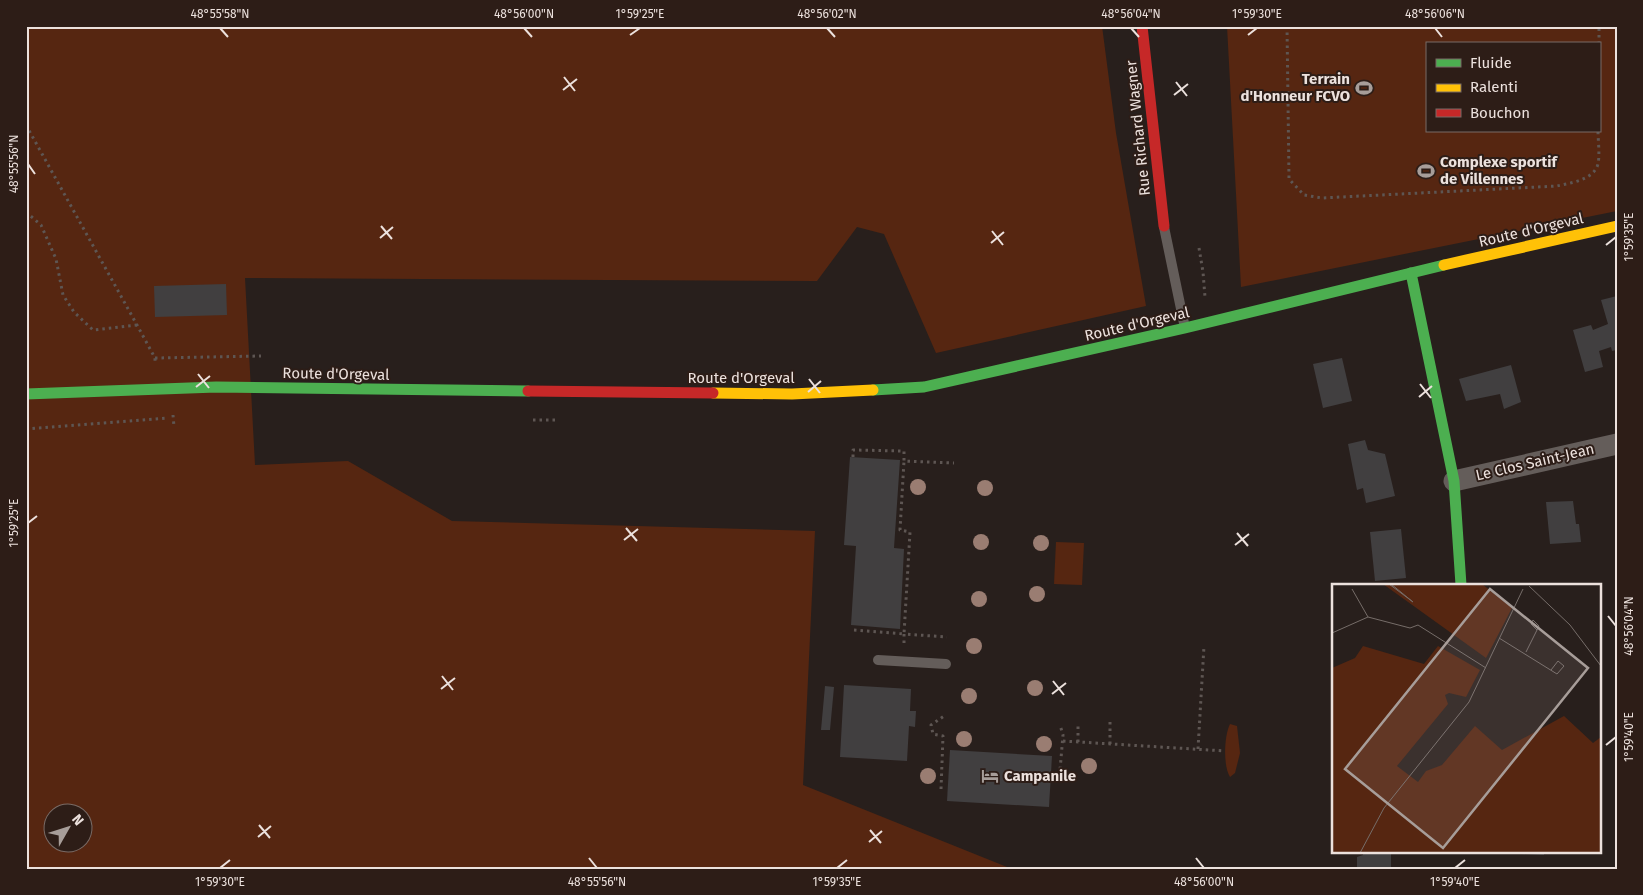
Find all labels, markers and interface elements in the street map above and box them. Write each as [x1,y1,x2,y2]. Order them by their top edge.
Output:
text: 48°55'58"N [191,7,249,21]
text: 48°56'00"N [494,7,554,21]
text: 1°59'25"E [615,7,665,21]
text: 48°56'02"N [797,7,857,21]
text: 48°56'04"N [1101,7,1161,21]
text: 1°59'30"E [1232,7,1282,21]
text: 48°56'06"N [1405,7,1465,21]
legend [1426,42,1600,132]
text: Fluide [1470,54,1512,72]
street label: Rue Richard Wagner [1122,59,1154,197]
place label: Terrain d'Honneur FCVO [1240,70,1350,105]
sports icon: Terrain d'Honneur FCVO [1354,78,1374,98]
text: Ralenti [1470,78,1518,96]
text: Bouchon [1470,104,1530,122]
text: 48°55'56"N [7,135,21,193]
place label: Complexe sportif de Villennes [1440,153,1558,188]
sports icon: Complexe sportif de Villennes [1416,161,1436,181]
street label: Route d'Orgeval [1477,209,1586,251]
text: 1°59'35"E [1622,212,1636,262]
street label: Route d'Orgeval [1083,303,1192,345]
street label: Route d'Orgeval [282,364,390,384]
street label: Route d'Orgeval [687,369,795,387]
street label: Le Clos Saint-Jean [1474,440,1596,484]
text: 1°59'25"E [7,498,21,548]
inset map [1332,584,1600,852]
text: 48°56'04"N [1622,596,1636,656]
text: 1°59'40"E [1622,712,1636,762]
hotel icon: Campanile [980,766,1000,786]
place label: Campanile [1004,767,1076,785]
north arrow [42,802,92,852]
text: N [68,811,87,829]
text: 1°59'30"E [195,875,245,889]
text: 48°55'56"N [568,875,626,889]
text: 1°59'35"E [812,875,862,889]
text: 48°56'00"N [1174,875,1234,889]
text: 1°59'40"E [1430,875,1480,889]

